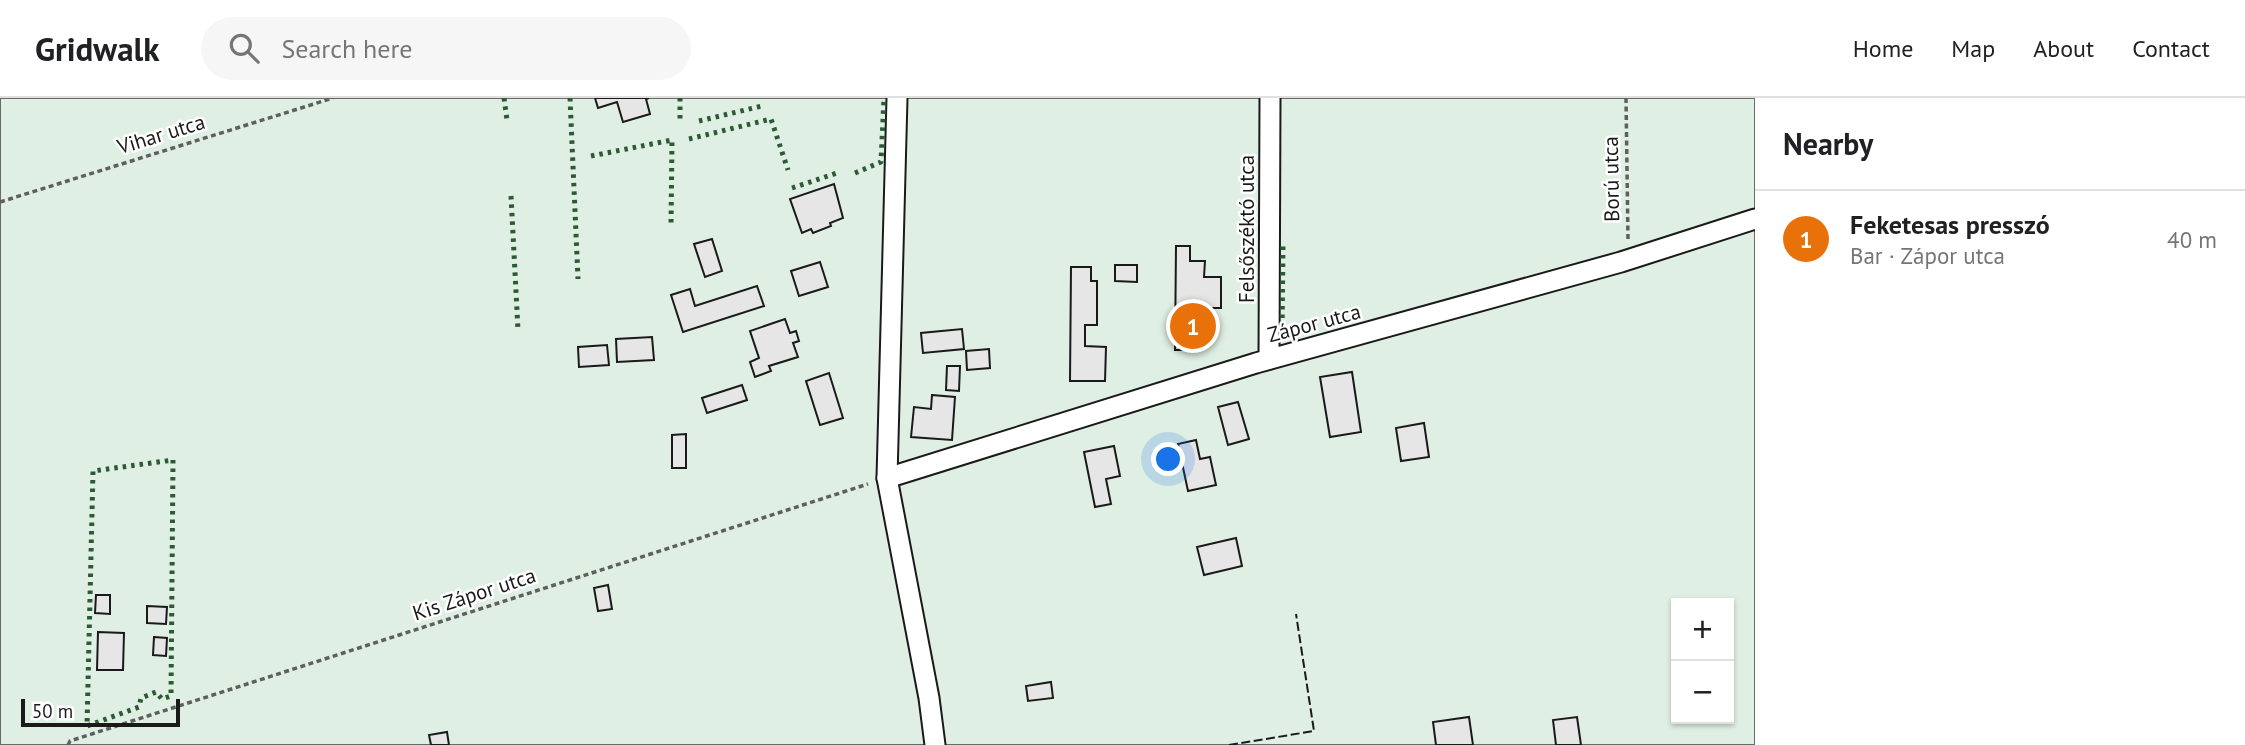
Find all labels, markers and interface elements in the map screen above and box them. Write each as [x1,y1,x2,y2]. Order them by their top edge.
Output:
search box [201,17,691,80]
text: Gridwalk [35,27,159,70]
icon: search [225,29,263,67]
text: Search here [281,32,413,65]
text: Home [1853,33,1913,64]
text: Map [1951,33,1995,64]
text: About [2033,33,2094,64]
text: Contact [2132,33,2210,64]
street label: Vihar utca [113,108,208,160]
text: Nearby [1783,124,1873,163]
street label: Ború utca [1597,136,1625,222]
street label: Felsőszéktó utca [1233,155,1260,303]
text: Feketesas presszó [1850,208,2050,241]
text: 1 [1799,225,1813,254]
text: 40 m [2167,225,2217,254]
text: Bar · Zápor utca [1850,241,2005,270]
street label: Zápor utca [1264,298,1364,348]
pin: 1 [1170,300,1216,352]
your location [1151,442,1185,476]
street label: Kis Zápor utca [409,561,539,627]
map controls [1671,598,1734,724]
button: + [1671,598,1734,661]
button: − [1671,661,1734,724]
scale bar [21,696,180,728]
text: 50 m [32,699,73,723]

